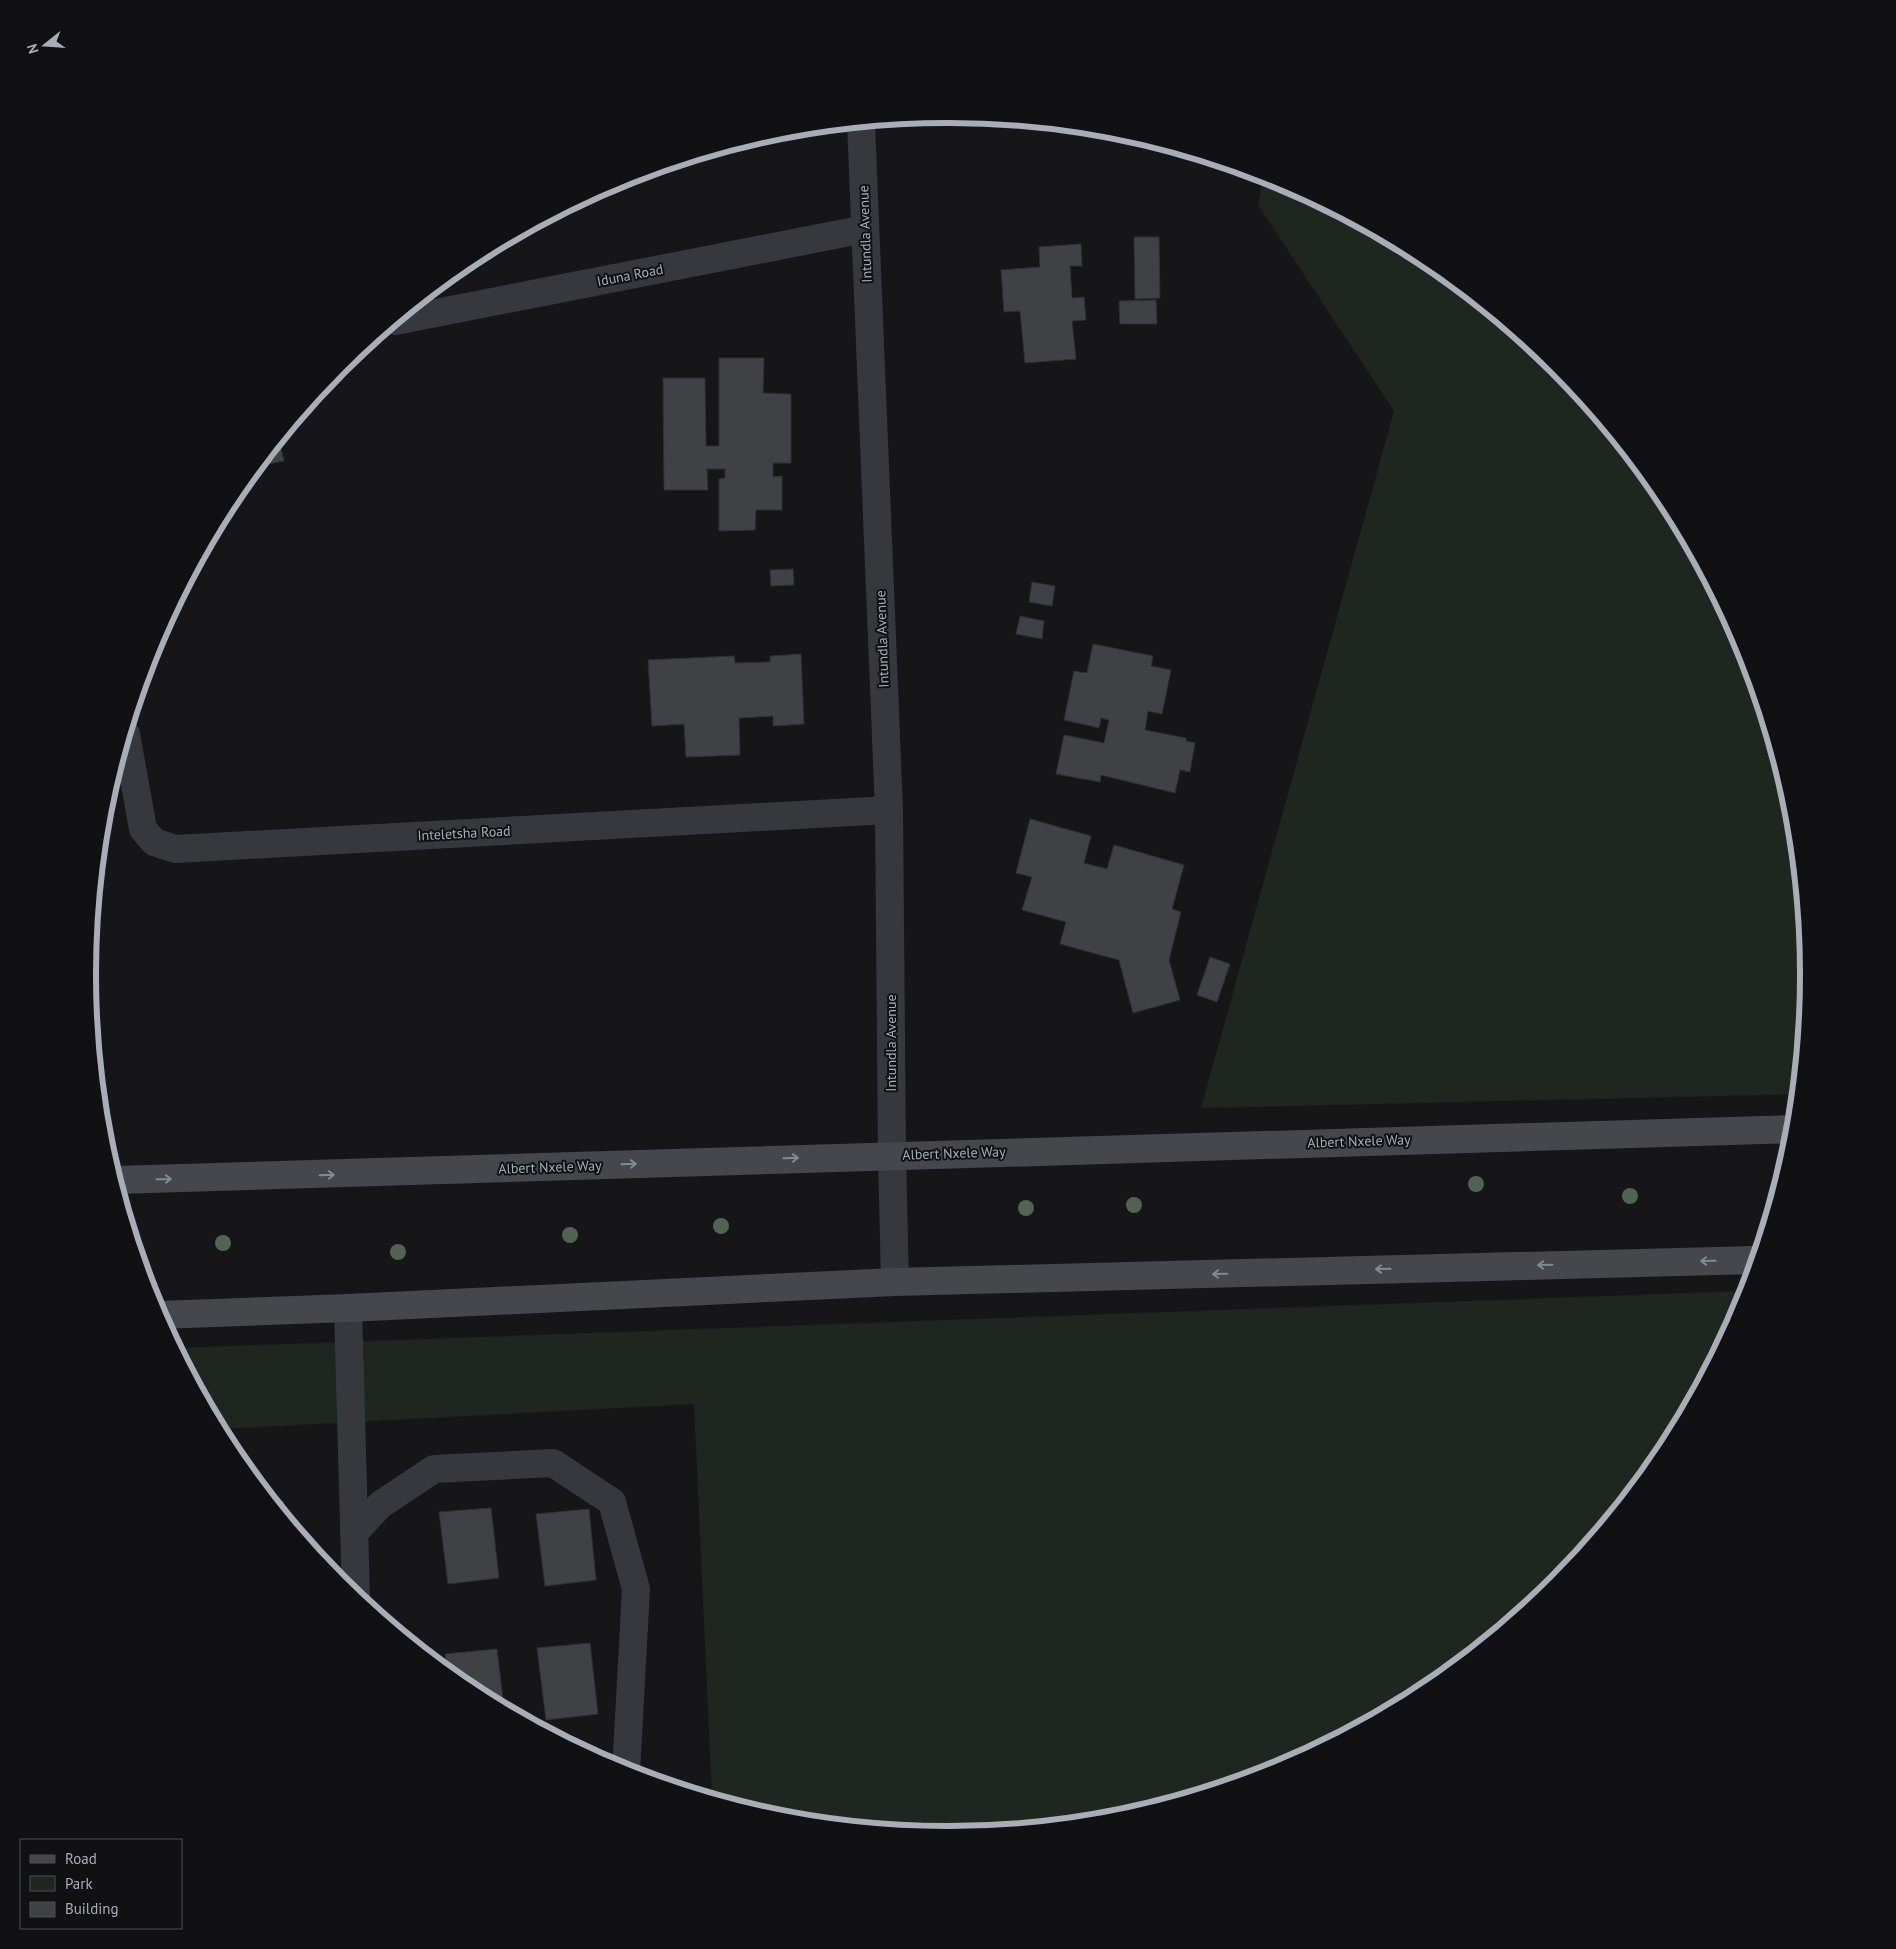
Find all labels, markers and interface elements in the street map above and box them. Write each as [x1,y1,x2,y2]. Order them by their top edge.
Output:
north arrow [20,20,70,70]
text: N [23,42,43,56]
street label: Intundla Avenue [854,185,876,283]
street label: Iduna Road [595,260,665,290]
street label: Intundla Avenue [871,590,893,688]
street label: Inteletsha Road [417,822,511,844]
street label: Intundla Avenue [882,994,900,1092]
street label: Albert Nxele Way [1307,1130,1411,1152]
street label: Albert Nxele Way [902,1142,1006,1164]
one-way arrow [783,1154,799,1163]
street label: Albert Nxele Way [498,1156,602,1178]
one-way arrow [621,1160,637,1169]
one-way arrow [318,1170,334,1180]
one-way arrow [156,1174,172,1184]
one-way arrow [1700,1256,1716,1266]
one-way arrow [1537,1260,1554,1270]
one-way arrow [1375,1265,1391,1274]
one-way arrow [1212,1269,1228,1278]
legend [20,1839,182,1929]
text: Road [65,1849,97,1868]
text: Park [65,1874,93,1893]
text: Building [65,1899,119,1918]

